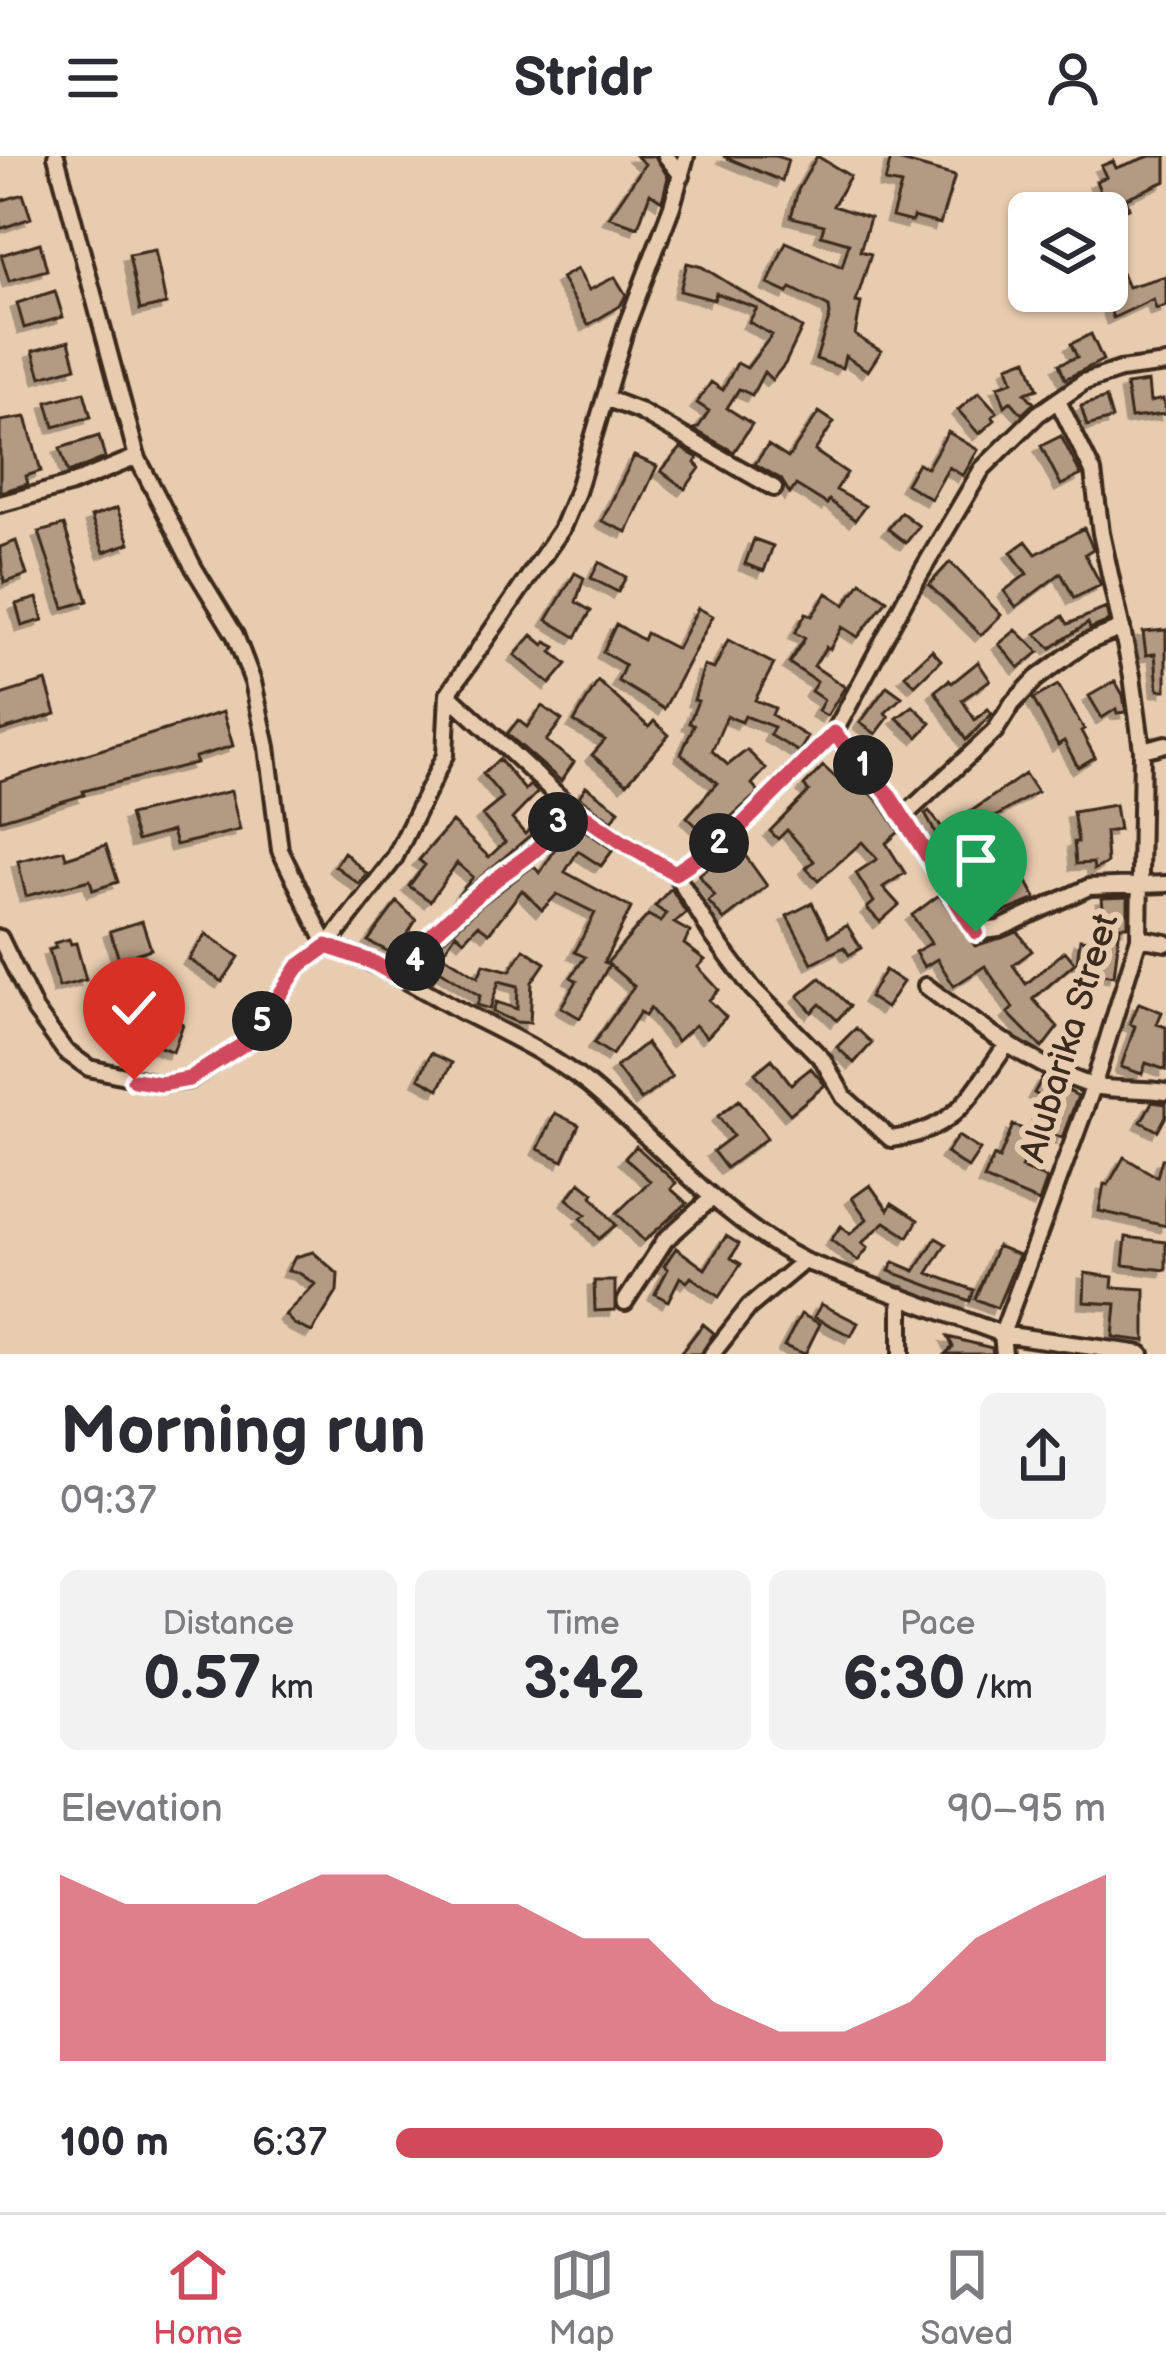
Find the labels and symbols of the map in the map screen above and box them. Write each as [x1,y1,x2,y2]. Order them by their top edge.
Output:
pin: 1 [833,735,893,795]
pin: 3 [528,792,588,852]
pin [925,809,1027,932]
pin: 2 [689,813,749,873]
street label: Alubarika Street [1012,909,1128,1167]
pin: 4 [385,931,445,991]
pin [83,957,185,1080]
pin: 5 [232,991,292,1051]

